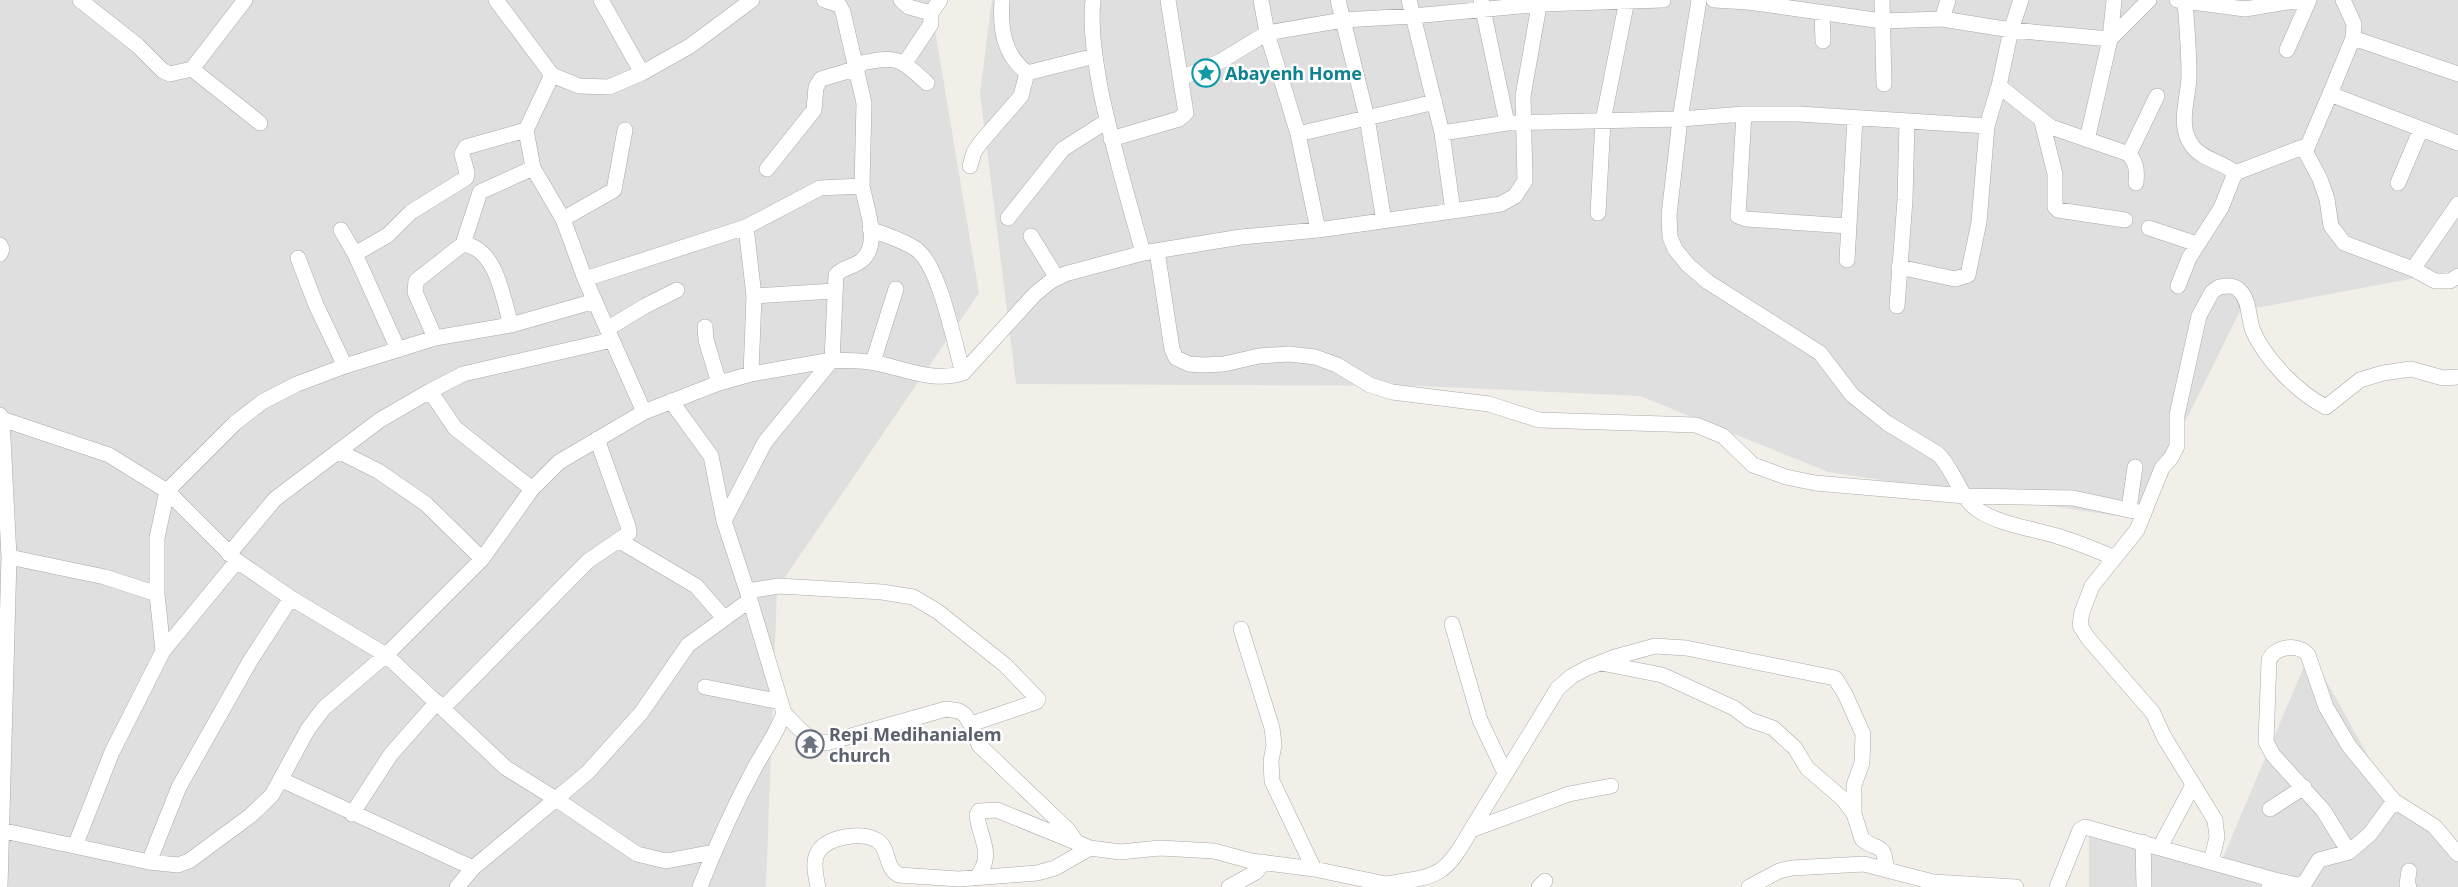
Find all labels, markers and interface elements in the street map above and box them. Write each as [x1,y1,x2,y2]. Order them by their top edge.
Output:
place icon: Abayenh Home [1191,58,1221,88]
place label: Abayenh Home [1225,61,1362,85]
place label: Repi Medihanialem church [829,722,1001,767]
temple icon: Repi Medihanialem church [795,729,825,759]

